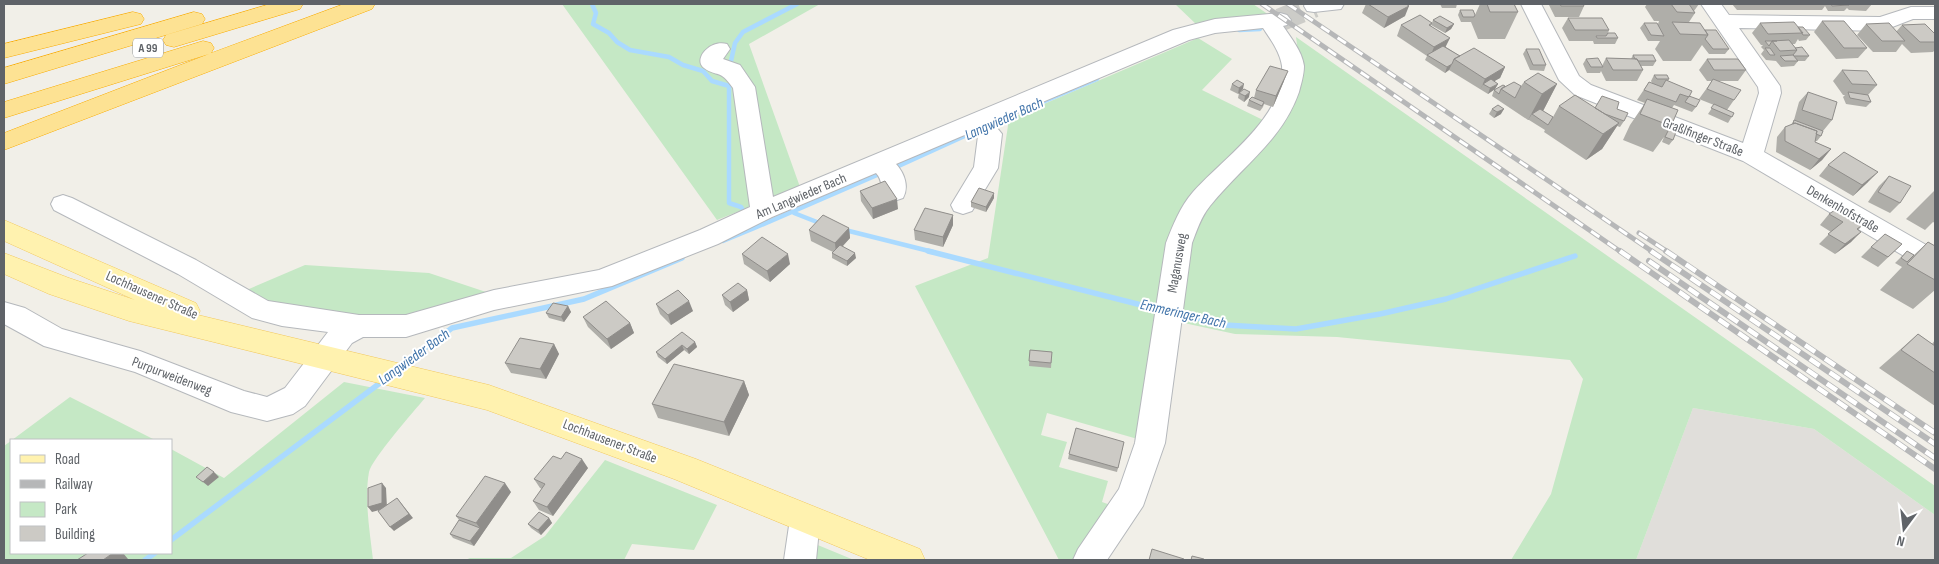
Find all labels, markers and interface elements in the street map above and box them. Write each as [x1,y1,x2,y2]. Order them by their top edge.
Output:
road number: A 99 [133,38,163,58]
water label: Langwieder Bach [962,93,1046,145]
street label: Graßlfinger Straße [1660,114,1746,160]
street label: Am Langwieder Bach [752,169,849,223]
street label: Denkenhofstraße [1804,181,1882,237]
street label: Maganusweg [1163,231,1191,294]
street label: Lochhausener Straße [103,267,201,323]
water label: Emmeringer Bach [1138,295,1228,333]
water label: Langwieder Bach [374,325,454,389]
street label: Purpurweidenweg [130,353,215,399]
street label: Lochhausener Straße [561,415,659,467]
legend [10,439,172,554]
text: Road [55,450,80,469]
text: Railway [55,475,93,494]
text: Park [55,500,77,519]
north arrow [1879,504,1929,554]
text: Building [55,525,95,544]
text: N [1895,532,1907,550]

